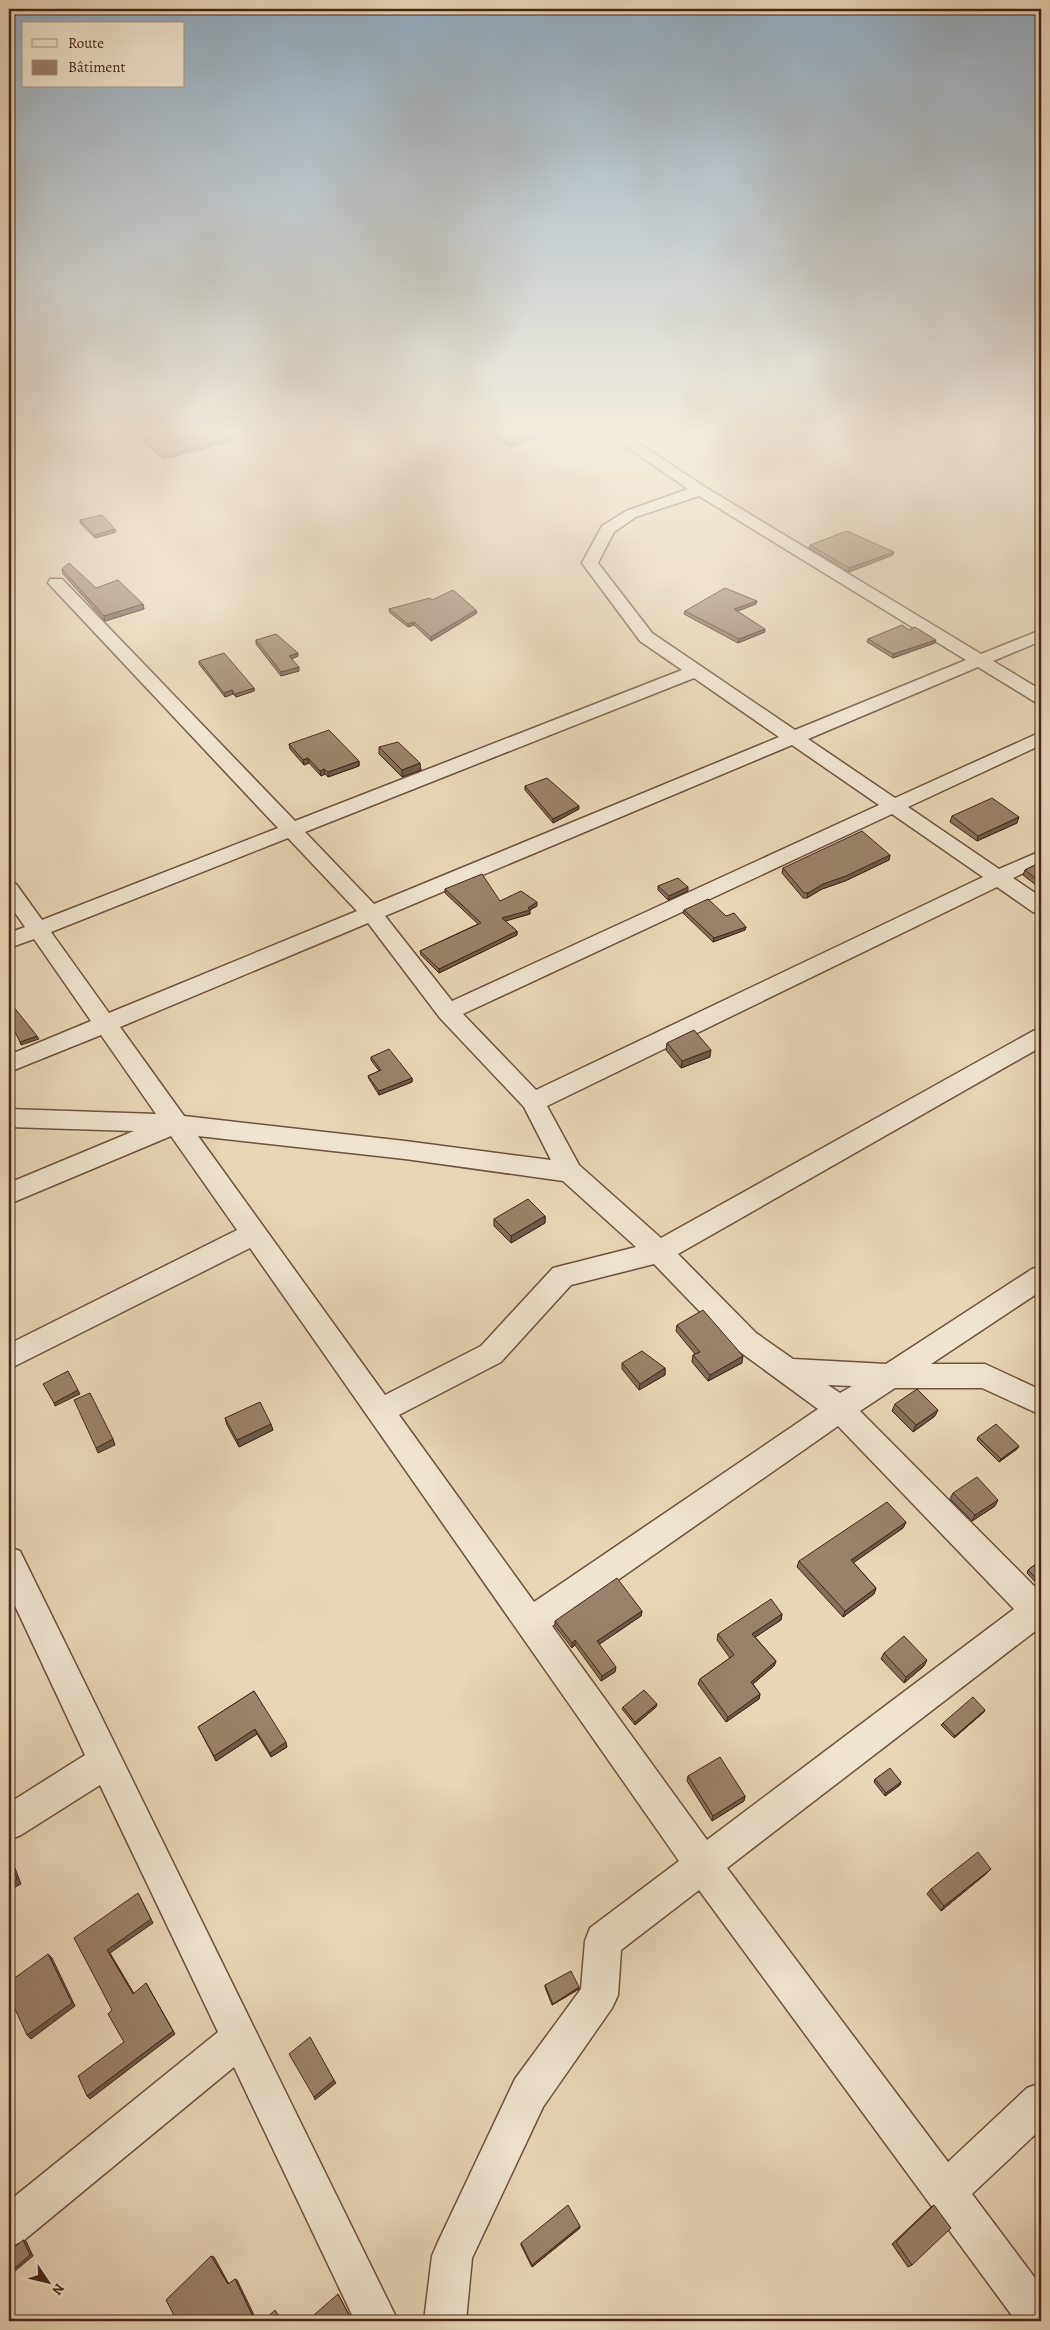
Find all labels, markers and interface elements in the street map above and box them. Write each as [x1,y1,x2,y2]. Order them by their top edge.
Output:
legend [22,22,185,88]
text: Route [68,33,104,53]
text: Bâtiment [68,57,126,77]
north arrow [22,2258,72,2308]
text: N [48,2280,69,2299]

